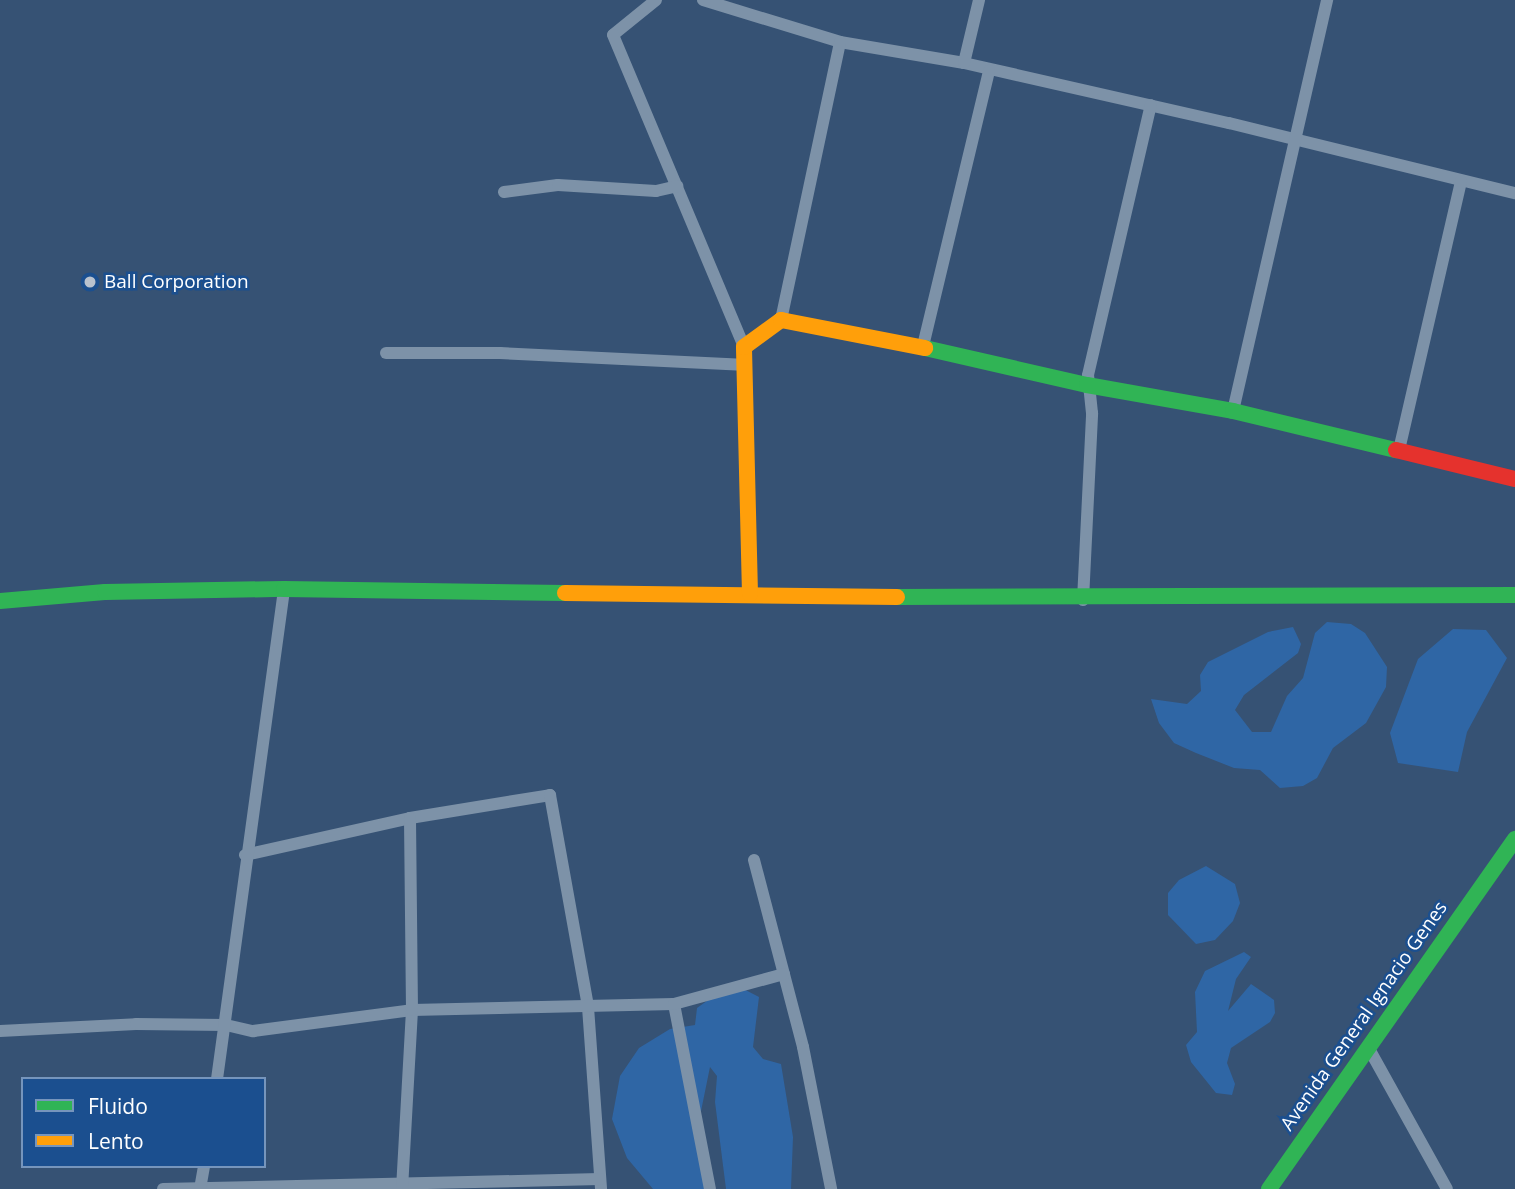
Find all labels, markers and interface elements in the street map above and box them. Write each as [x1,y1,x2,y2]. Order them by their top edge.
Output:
place label: Ball Corporation [104,271,249,293]
marker: Ball Corporation [82,274,98,290]
street label: Avenida General Ignacio Genes [1276,897,1452,1135]
legend [21,1077,266,1168]
text: Fluido [88,1092,148,1120]
text: Lento [88,1127,144,1155]

